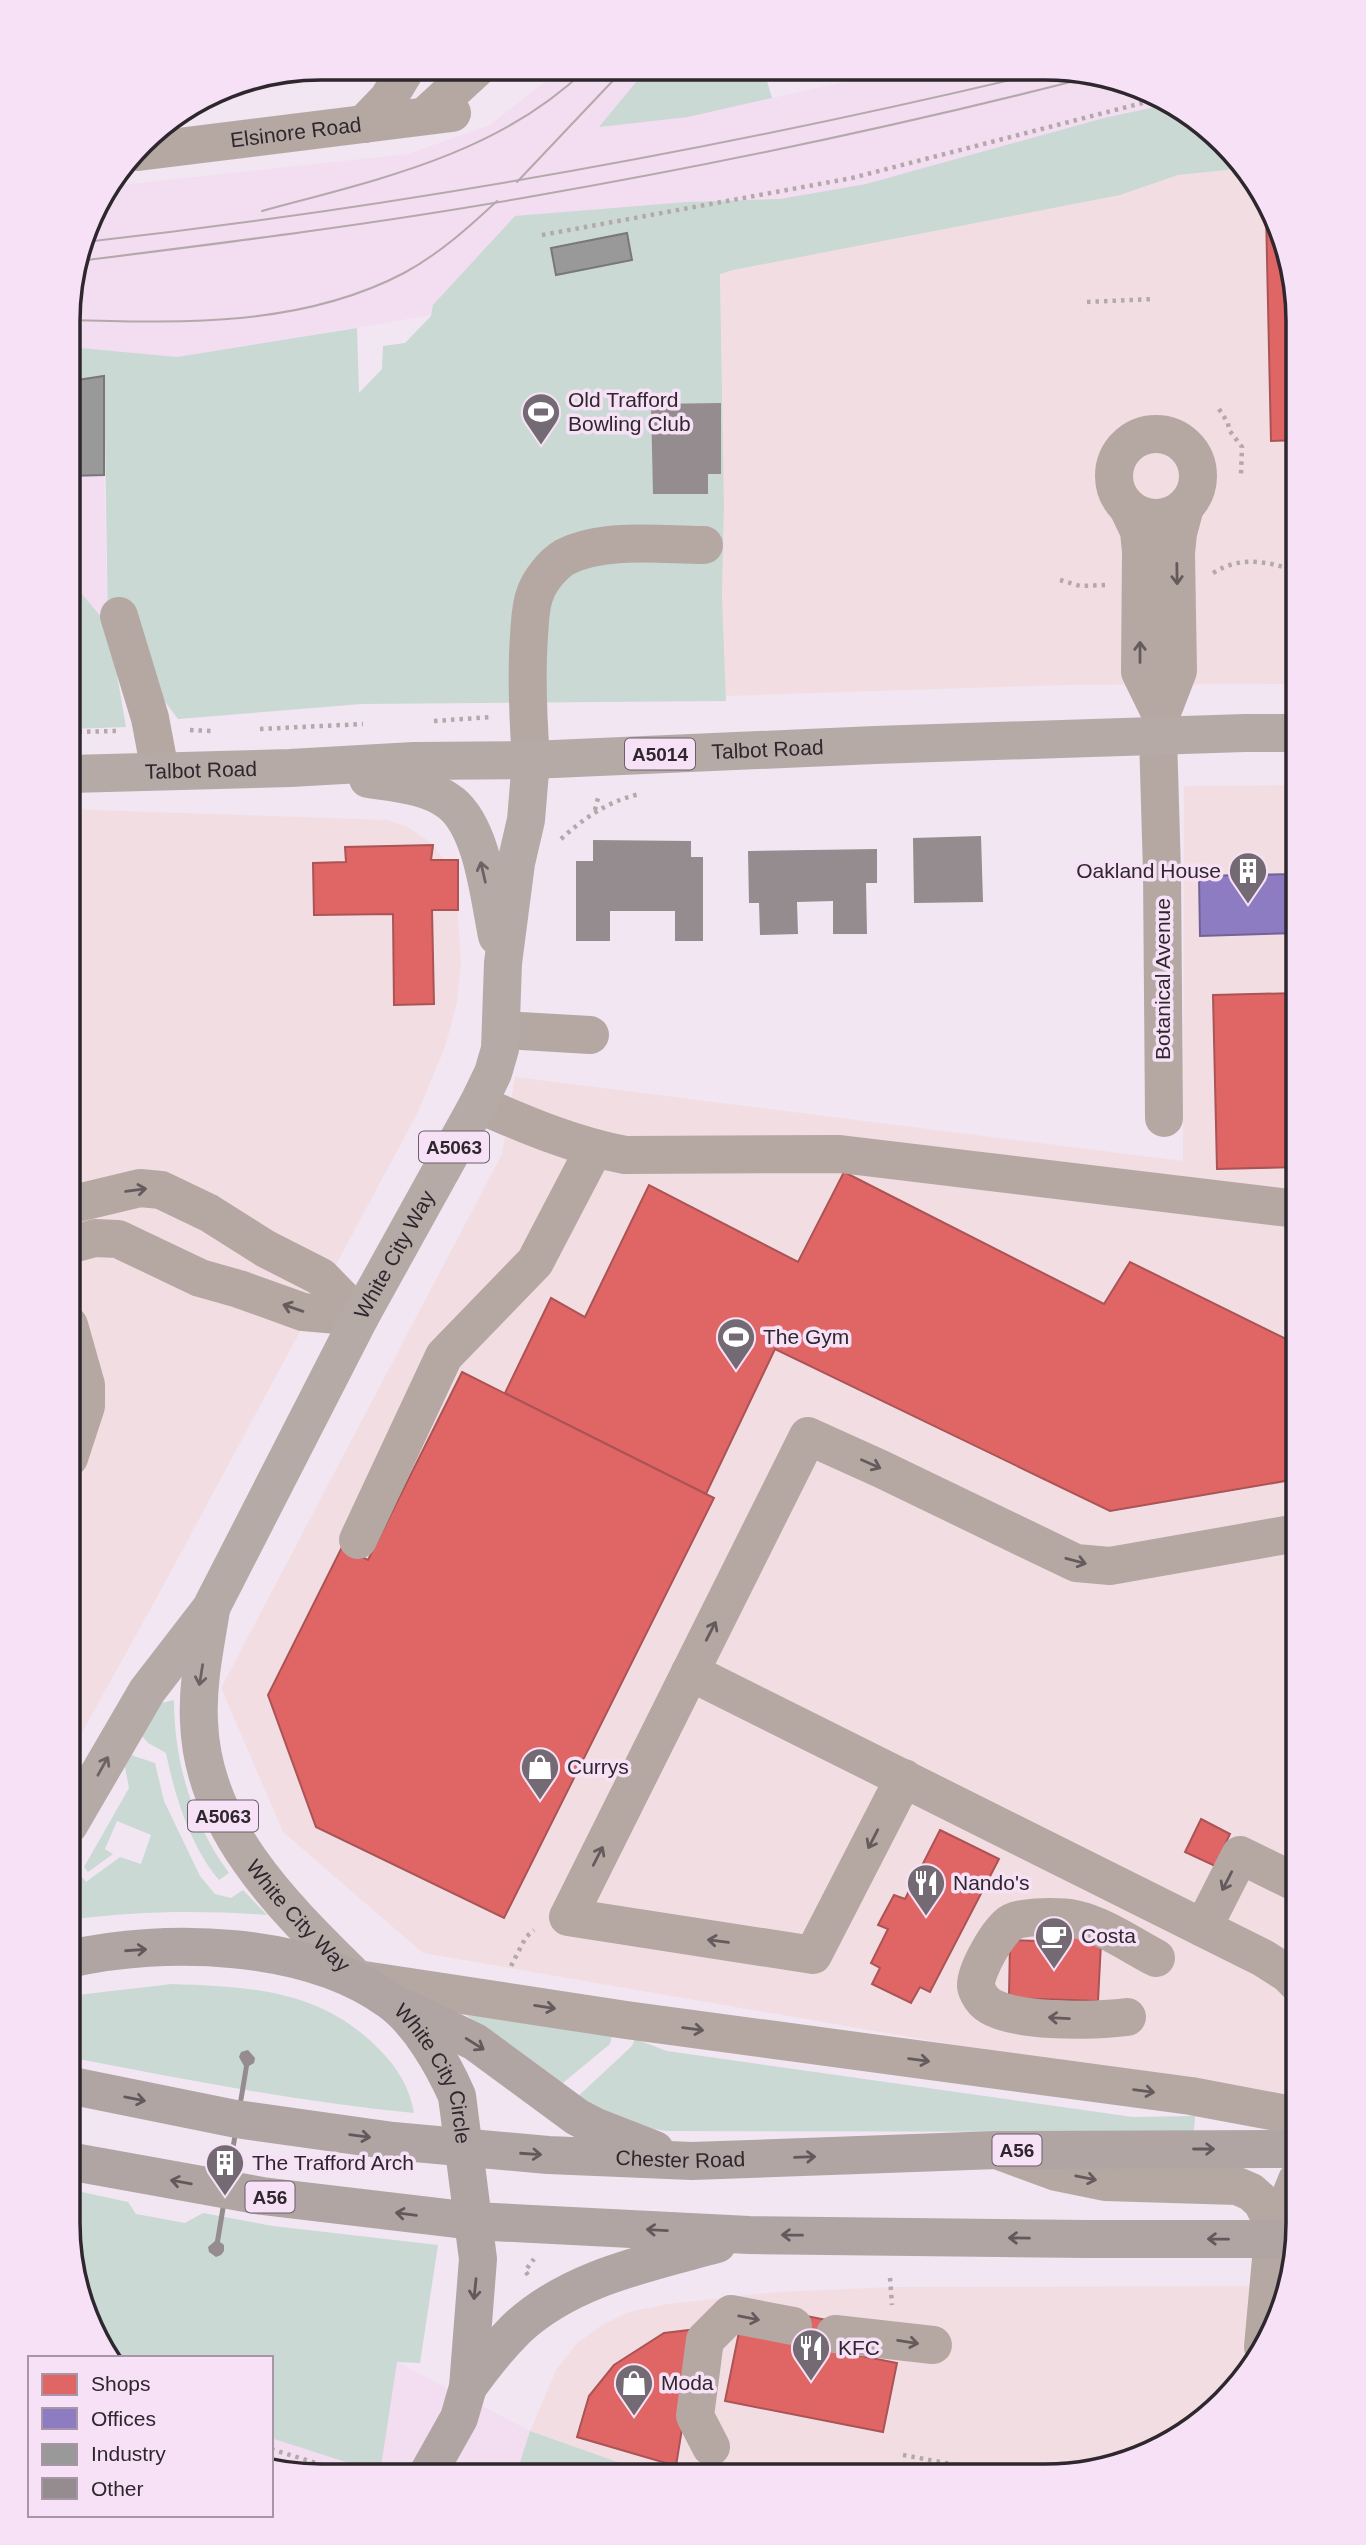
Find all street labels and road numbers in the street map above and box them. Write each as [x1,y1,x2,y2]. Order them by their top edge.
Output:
street label: Elsinore Road [229,112,363,151]
street label: Talbot Road [711,735,824,763]
road number: A5014 [625,738,695,769]
street label: Talbot Road [145,757,257,783]
street label: Botanical Avenue [1151,898,1174,1060]
road number: A5063 [419,1132,489,1162]
street label: White City Way [349,1186,439,1323]
road number: A5063 [188,1800,258,1832]
street label: White City Way [242,1855,355,1977]
street label: White City Circle [390,1999,475,2145]
road number: A56 [992,2134,1042,2166]
street label: Chester Road [615,2146,745,2172]
road number: A56 [246,2182,294,2212]

